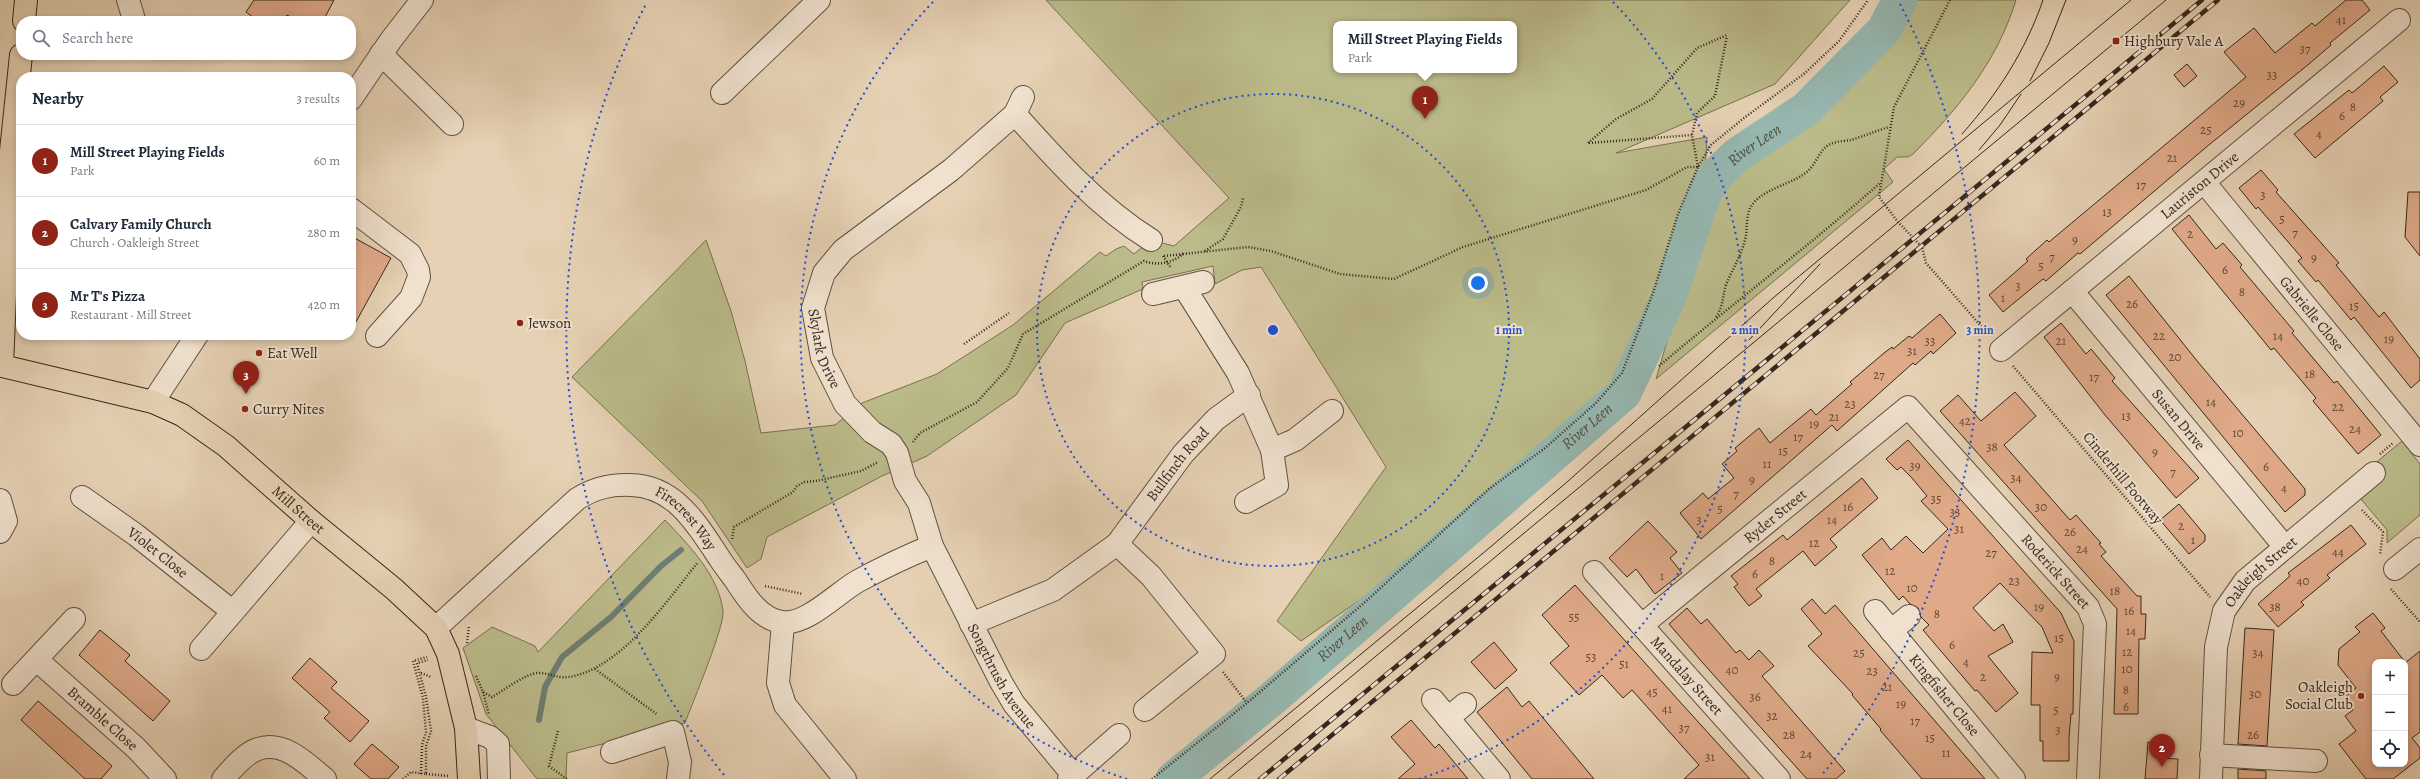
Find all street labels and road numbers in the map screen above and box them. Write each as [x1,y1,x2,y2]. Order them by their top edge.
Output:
street label: Lauriston Drive [2156,147,2243,224]
street label: Gabrielle Close [2275,272,2349,355]
street label: Skylark Drive [803,307,846,392]
street label: Susan Drive [2147,385,2210,454]
street label: Bullfinch Road [1142,422,1214,505]
street label: Cinderhill Footway [2078,427,2168,529]
street label: Mill Street [268,481,329,538]
street label: Firecrest Way [652,481,722,554]
street label: Ryder Street [1739,484,1811,548]
street label: Violet Close [123,522,193,583]
street label: Roderick Street [2017,529,2095,613]
street label: Oakleigh Street [2220,532,2301,611]
street label: Songthrush Avenue [963,620,1041,733]
street label: Mandalay Street [1646,632,1727,720]
street label: Kingfisher Close [1905,650,1985,740]
street label: Bramble Close [63,682,143,755]

